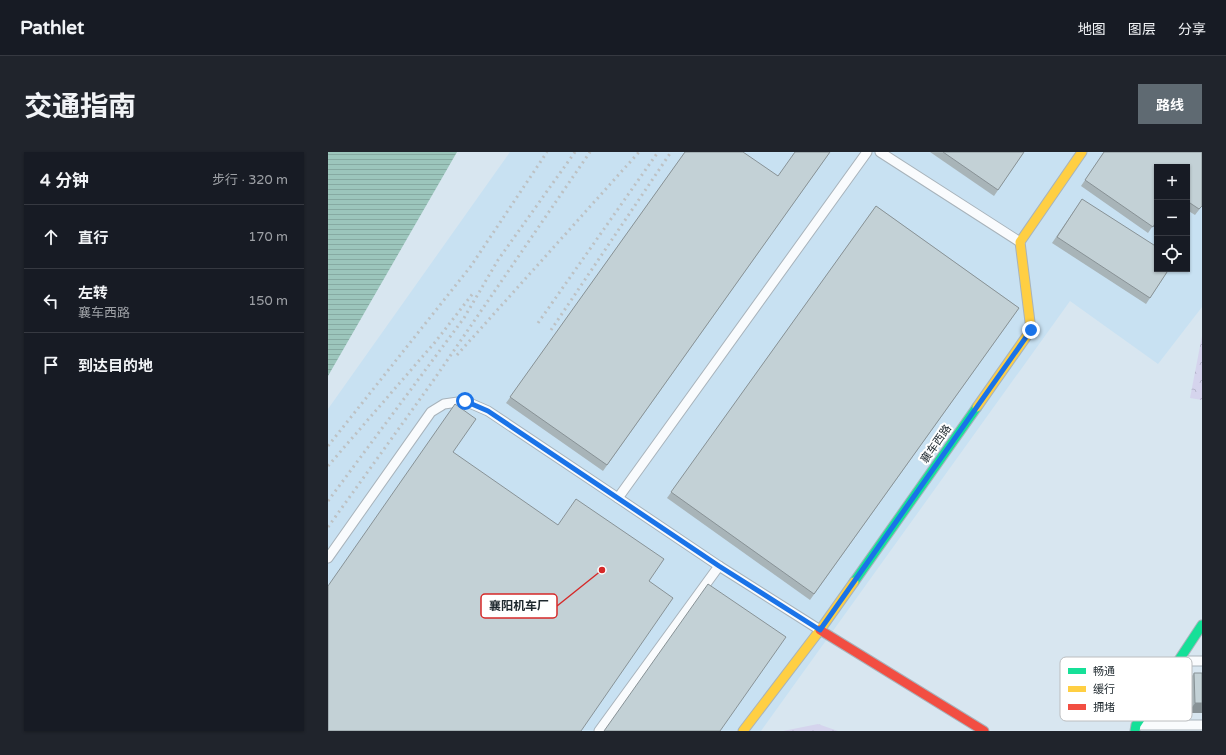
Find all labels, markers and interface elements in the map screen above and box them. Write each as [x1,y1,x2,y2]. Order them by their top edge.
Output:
text: Pathlet [20,17,84,39]
text: 地图 [1078,21,1106,38]
text: 图层 [1128,21,1156,38]
text: 分享 [1178,21,1206,38]
button: 路线 [1138,84,1202,124]
text: 交通指南 [24,90,136,124]
map controls [1154,164,1190,272]
button: + [1154,164,1190,200]
text: 4 分钟 [40,170,89,191]
text: 步行 · 320 m [212,172,288,188]
button: − [1154,200,1190,236]
icon: ahead [40,226,62,248]
text: 直行 [78,229,108,247]
text: 170 m [248,229,288,245]
button: locate [1154,236,1190,272]
text: 左转 [78,284,108,302]
icon: left [40,290,62,312]
text: 150 m [248,293,288,309]
text: 襄车西路 [78,305,130,321]
route end [1022,321,1040,339]
icon: arrive [40,354,62,376]
text: 到达目的地 [78,357,153,375]
route start [456,392,474,410]
street label: 襄车西路 [918,422,954,466]
callout: 襄阳机车厂 [481,594,557,618]
text: 襄阳机车厂 [489,599,549,613]
legend [1060,657,1192,721]
text: 畅通 [1093,665,1115,678]
text: 缓行 [1093,683,1115,696]
text: 拥堵 [1093,701,1115,714]

